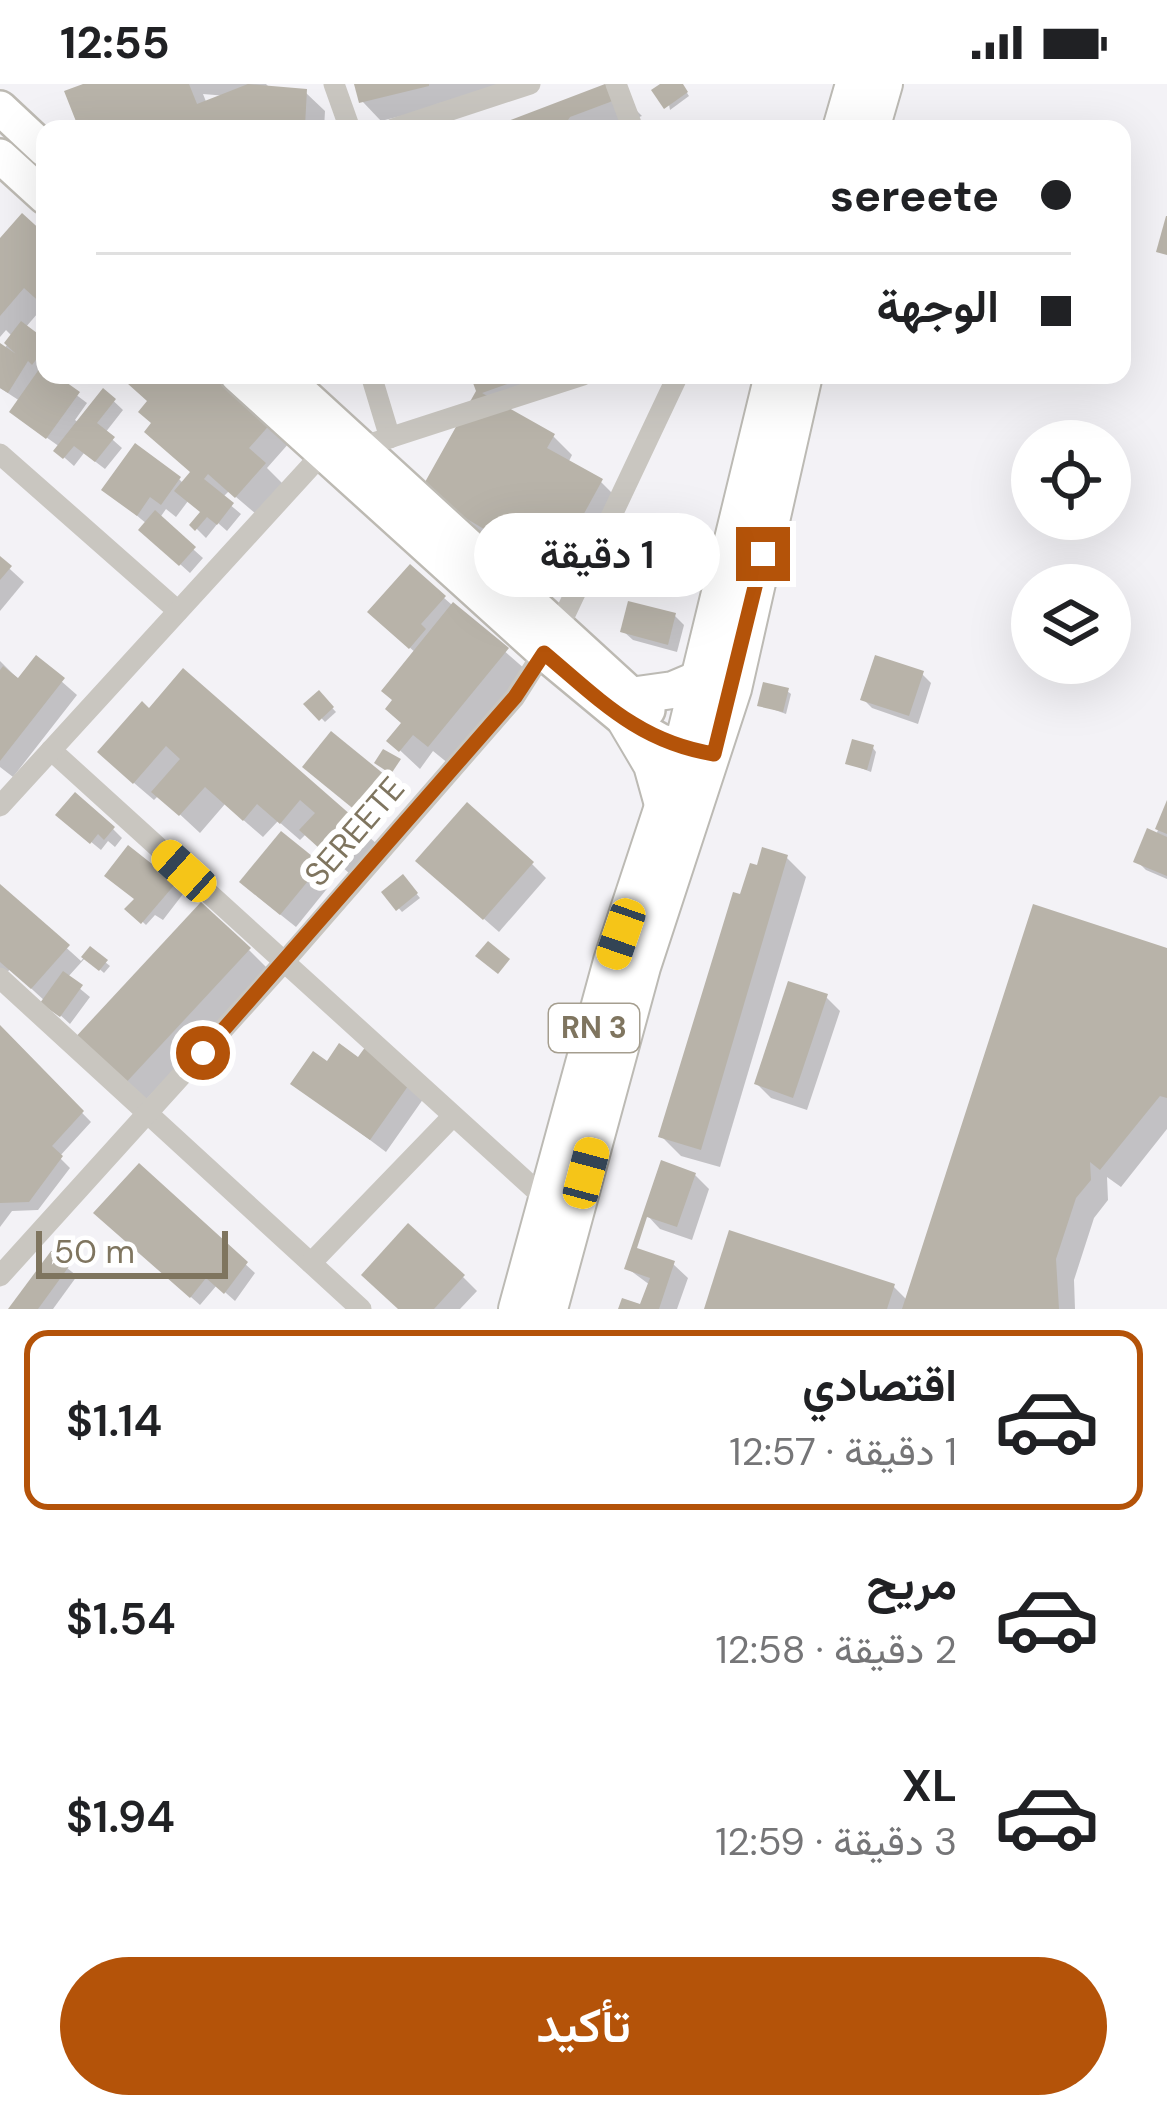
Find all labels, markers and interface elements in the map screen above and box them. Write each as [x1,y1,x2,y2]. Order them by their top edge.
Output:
text: 12:55 [60,13,170,72]
text: sereete [830,166,999,225]
text: الوجهة [877,277,999,336]
map controls [1011,420,1131,684]
button: locate [1011,420,1131,540]
callout: 1 دقيقة [475,512,721,596]
route end [736,527,790,581]
text: 1 دقيقة [540,529,654,580]
button: layers [1011,564,1131,684]
street label: SEREETE [295,767,414,895]
car [145,834,223,908]
car [592,894,650,974]
road number: RN 3 [549,1004,639,1052]
route start [176,1026,230,1080]
car [559,1134,613,1212]
scale bar [36,1225,228,1278]
text: 50 m [54,1230,135,1273]
text: اقتصادي [802,1356,957,1415]
icon: car [993,1366,1101,1474]
text: $1.14 [66,1391,162,1450]
text: 1 دقيقة · 12:57 [729,1426,957,1477]
text: مريح [866,1554,957,1613]
icon: car [993,1564,1101,1672]
text: $1.54 [66,1589,176,1648]
text: 2 دقيقة · 12:58 [715,1624,957,1675]
text: XL [902,1756,957,1815]
icon: car [993,1762,1101,1870]
text: $1.94 [66,1787,175,1846]
text: 3 دقيقة · 12:59 [715,1816,957,1867]
button: تأكيد [60,1957,1107,2095]

